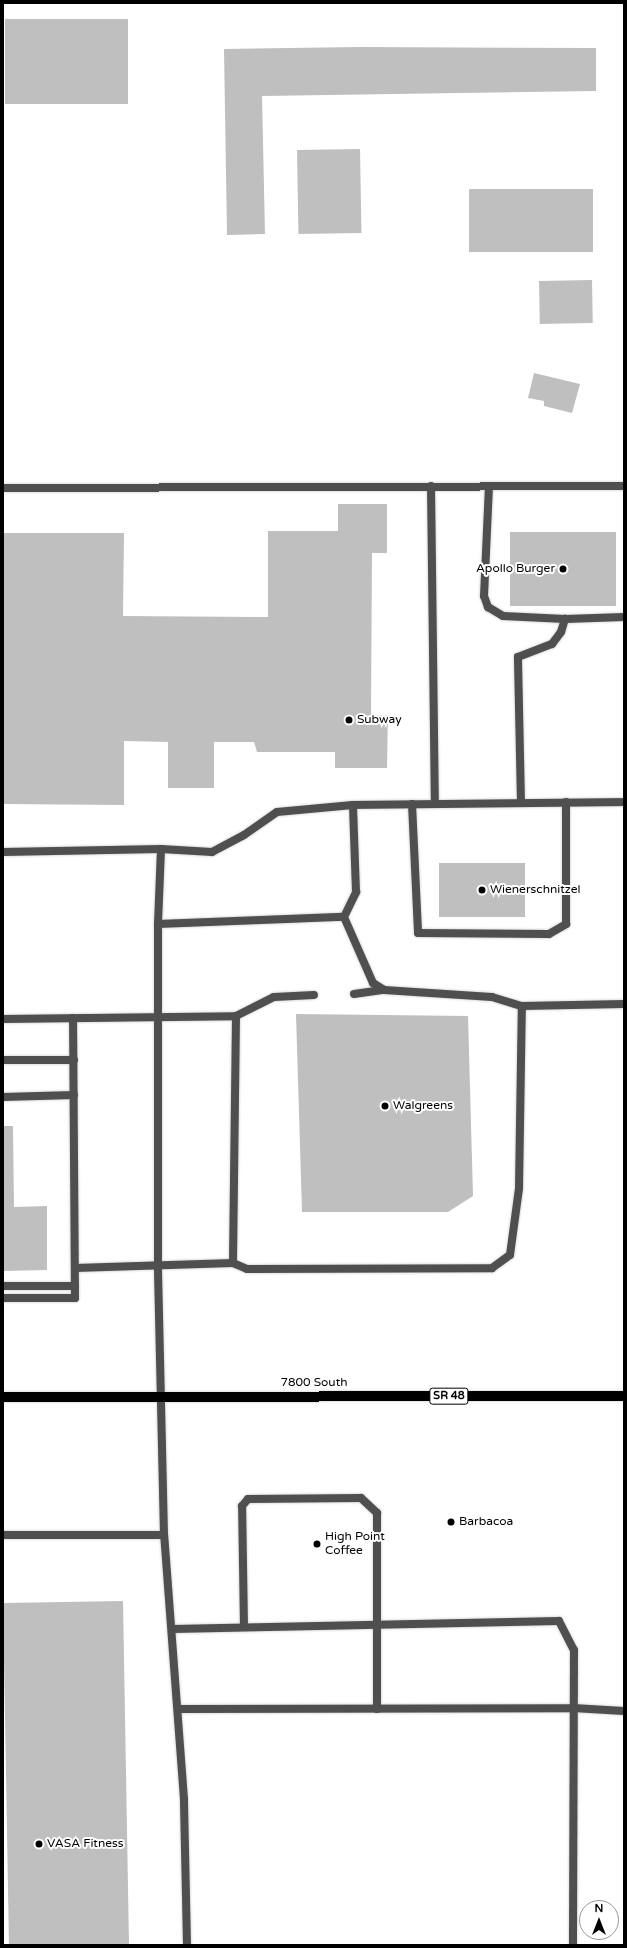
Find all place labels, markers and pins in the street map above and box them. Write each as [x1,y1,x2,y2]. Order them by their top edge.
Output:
place label: Apollo Burger [476,562,555,576]
marker: Apollo Burger [558,564,568,574]
place label: Subway [357,713,402,727]
marker: Subway [344,715,354,725]
place label: Wienerschnitzel [490,883,581,897]
marker: Wienerschnitzel [477,885,487,895]
place label: Walgreens [393,1099,453,1113]
marker: Walgreens [380,1101,390,1111]
place label: Barbacoa [459,1515,513,1529]
marker: Barbacoa [446,1517,456,1527]
place label: High Point Coffee [325,1530,385,1558]
marker: High Point Coffee [312,1539,322,1549]
place label: VASA Fitness [47,1837,124,1851]
marker: VASA Fitness [34,1839,44,1849]

